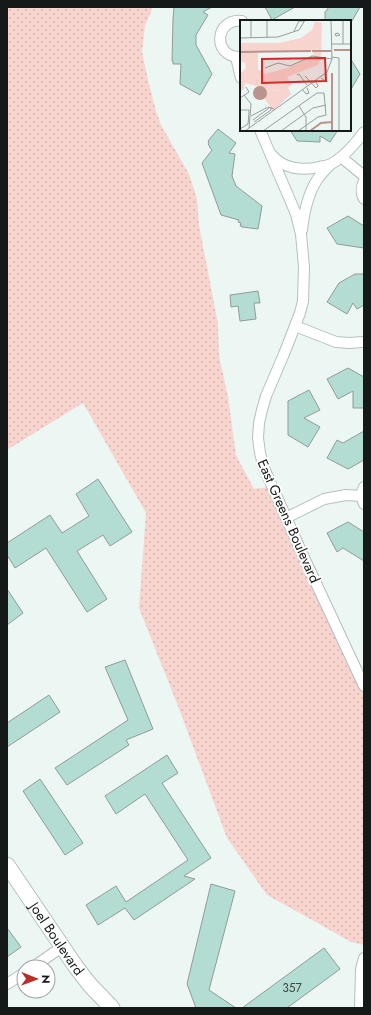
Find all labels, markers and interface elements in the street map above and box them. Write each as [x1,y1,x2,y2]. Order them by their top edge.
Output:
inset map [240,20,351,131]
street label: East Greens Boulevard [253,456,325,586]
street label: Joel Boulevard [24,896,89,980]
north arrow [16,959,56,999]
text: N [38,975,54,984]
house number: 357 [282,979,303,997]

